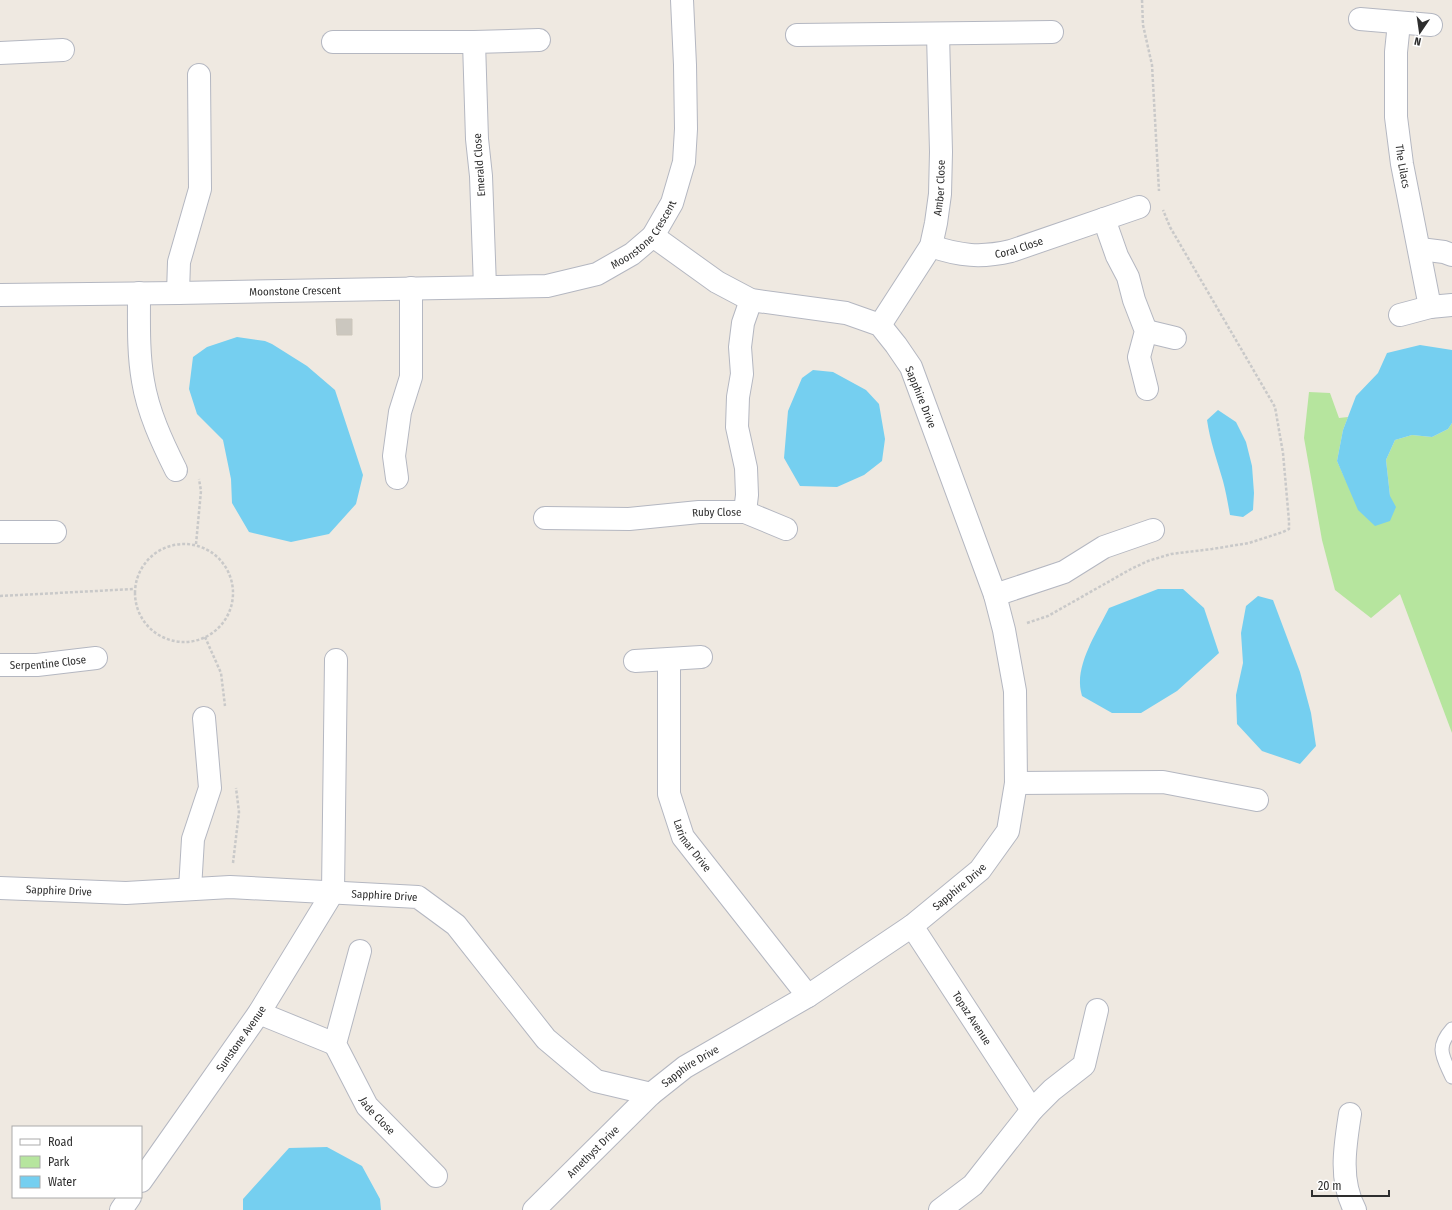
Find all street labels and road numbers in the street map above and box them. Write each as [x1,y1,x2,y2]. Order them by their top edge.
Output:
street label: Emerald Close [471,133,488,197]
street label: The Lilacs [1393,144,1413,190]
street label: Amber Close [931,160,948,217]
street label: Moonstone Crescent [609,199,679,272]
street label: Coral Close [994,234,1045,261]
street label: Moonstone Crescent [249,284,341,299]
street label: Sapphire Drive [902,364,939,430]
street label: Ruby Close [691,506,741,520]
street label: Serpentine Close [10,653,87,672]
street label: Larimar Drive [671,818,714,874]
street label: Sapphire Drive [930,861,989,913]
street label: Sapphire Drive [26,883,92,899]
street label: Sapphire Drive [351,887,418,904]
street label: Topaz Avenue [949,989,994,1048]
street label: Sunstone Avenue [214,1003,269,1075]
street label: Sapphire Drive [659,1043,721,1090]
street label: Jade Close [356,1095,397,1137]
street label: Amethyst Drive [565,1123,622,1181]

